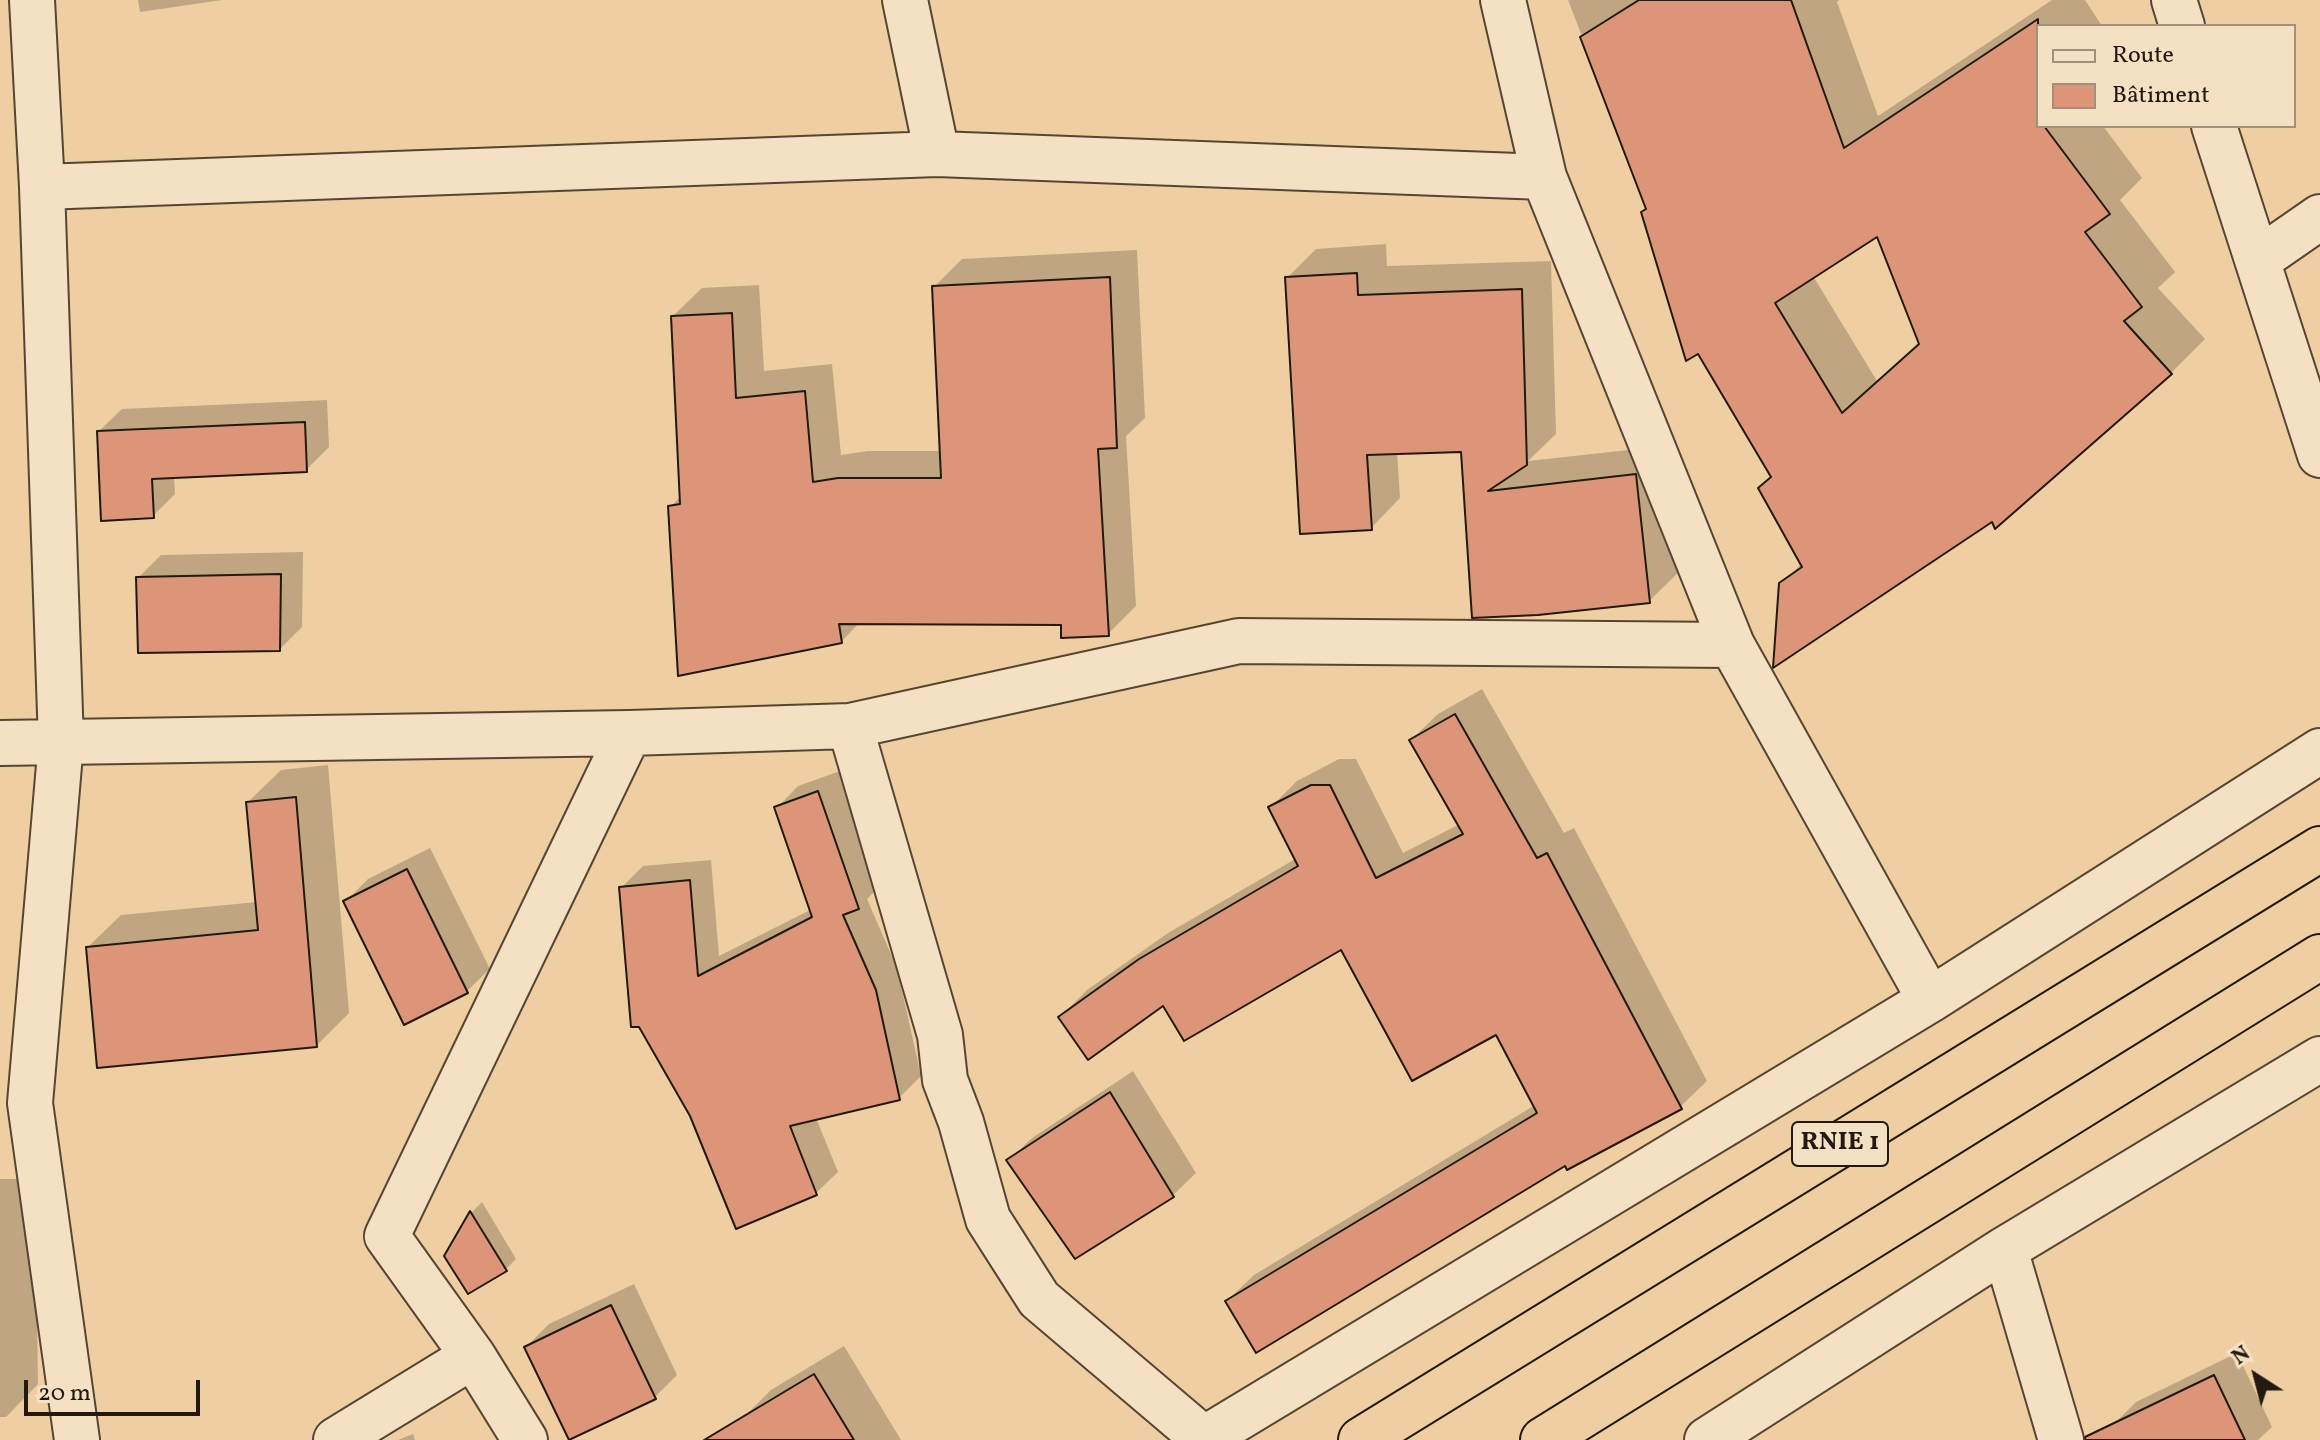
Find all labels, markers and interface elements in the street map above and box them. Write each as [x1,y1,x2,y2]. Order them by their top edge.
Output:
legend [2036,24,2296,128]
text: Route [2112,39,2174,73]
text: Bâtiment [2112,79,2210,113]
road number: RNIE 1 [1792,1122,1888,1166]
north arrow [2216,1336,2296,1416]
text: N [2226,1339,2257,1373]
scale bar [28,1364,204,1414]
text: 20 m [38,1377,91,1411]

